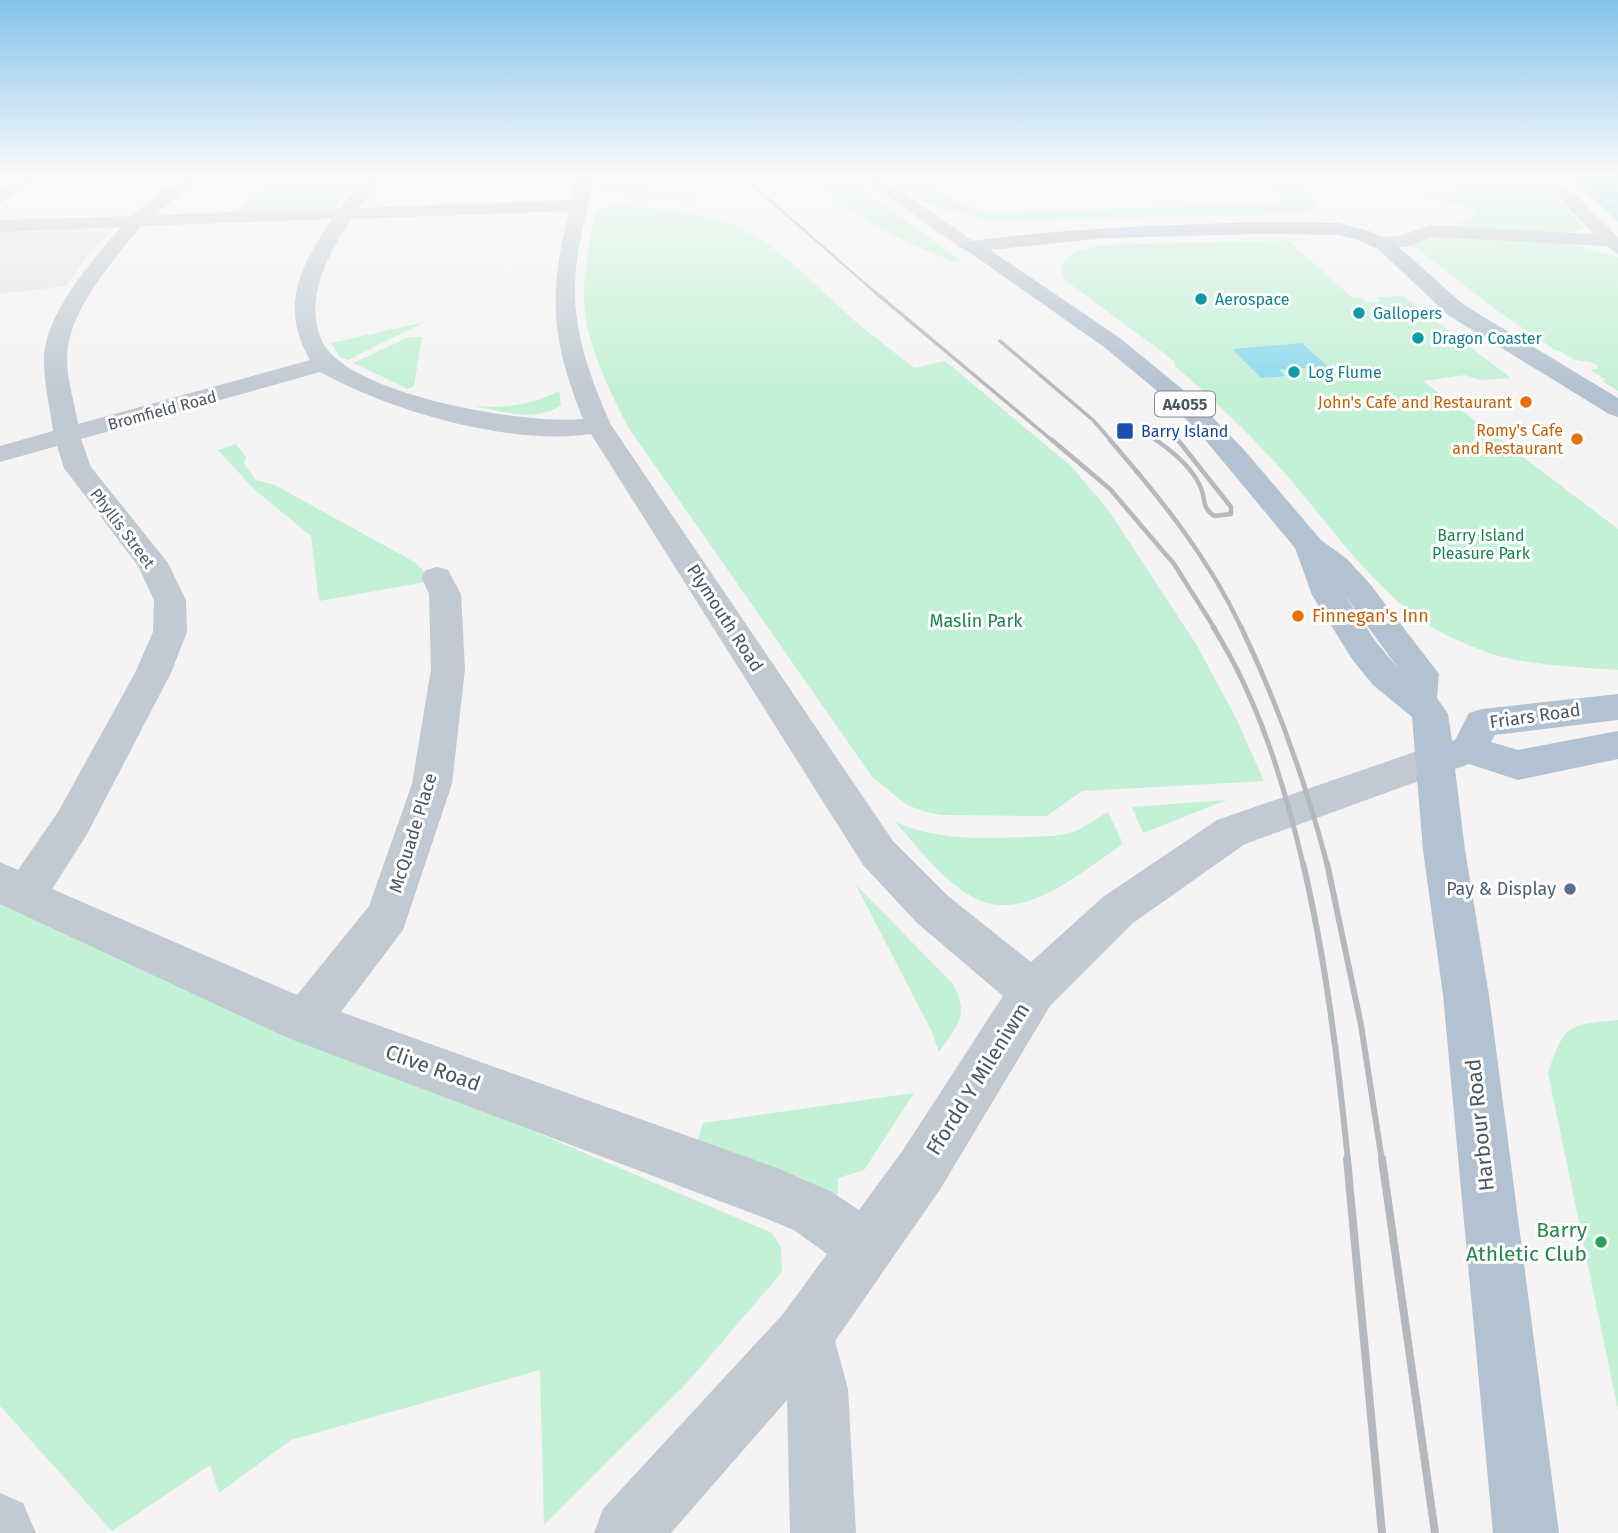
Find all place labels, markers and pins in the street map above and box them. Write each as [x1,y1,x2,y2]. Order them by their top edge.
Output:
place label: Aerospace [1215,290,1290,309]
marker: Aerospace [1193,291,1209,307]
place label: Gallopers [1373,304,1442,323]
marker: Gallopers [1351,305,1367,321]
place label: Dragon Coaster [1432,329,1543,348]
marker: Dragon Coaster [1410,330,1426,346]
place label: Log Flume [1308,363,1382,382]
marker: Log Flume [1286,364,1302,380]
place label: John's Cafe and Restaurant [1318,393,1512,412]
marker: John's Cafe and Restaurant [1518,394,1534,410]
marker: Barry Island [1115,421,1135,441]
place label: Romy's Cafe and Restaurant [1452,421,1563,458]
place label: Barry Island [1141,422,1228,441]
marker: Romy's Cafe and Restaurant [1569,431,1585,447]
place label: Finnegan's Inn [1312,605,1429,627]
marker: Finnegan's Inn [1290,608,1306,624]
place label: Pay & Display [1446,878,1556,900]
marker: Pay & Display [1562,881,1578,897]
place label: Barry Athletic Club [1466,1217,1588,1267]
marker: Barry Athletic Club [1593,1234,1609,1250]

